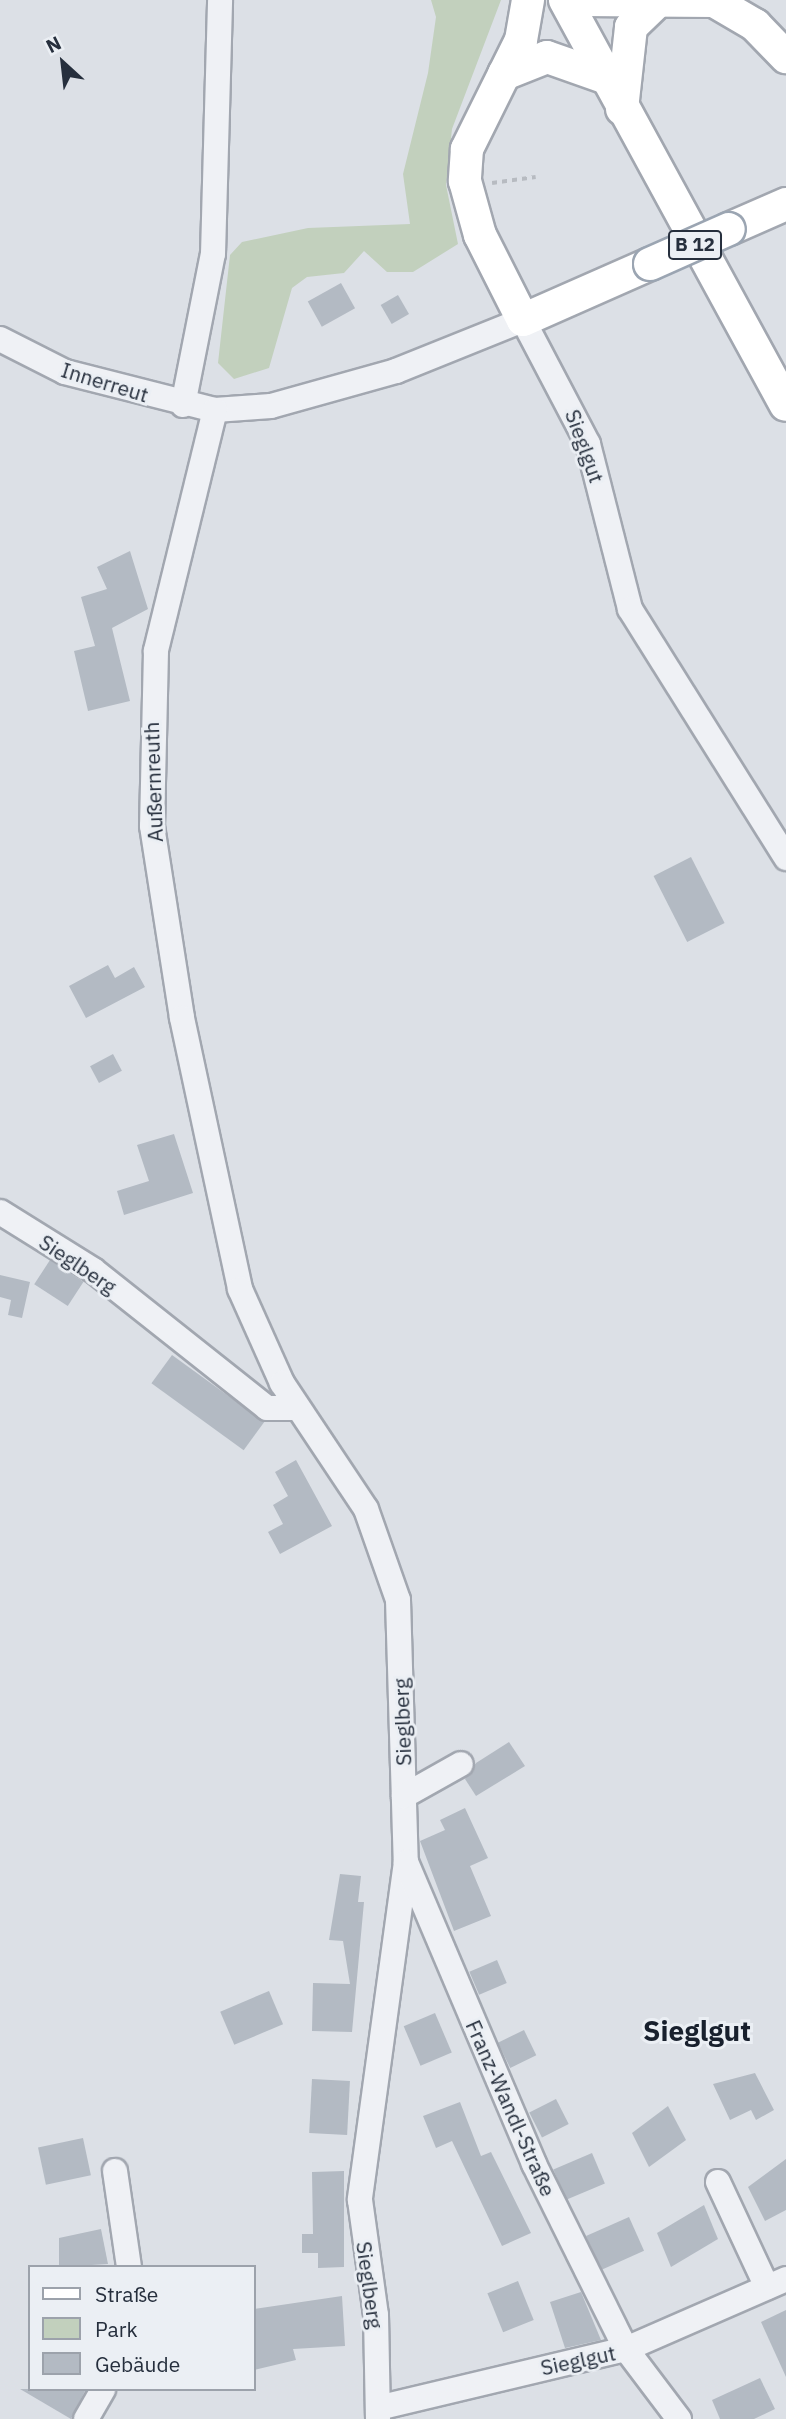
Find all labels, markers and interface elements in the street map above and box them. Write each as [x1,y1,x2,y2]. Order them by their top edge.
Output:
north arrow [28,28,98,98]
text: N [42,30,65,58]
road number: B 12 [667,230,723,260]
street label: Innerreut [58,357,152,407]
street label: Sieglgut [560,406,610,486]
street label: Außernreuth [138,721,168,843]
street label: Sieglberg [35,1229,121,1299]
street label: Sieglberg [388,1678,416,1766]
district label: Sieglgut [643,2014,751,2048]
street label: Franz-Wandl-Straße [461,2016,561,2200]
street label: Sieglberg [351,2240,389,2330]
legend [28,2265,256,2391]
text: Straße [95,2280,158,2308]
text: Park [95,2315,138,2343]
street label: Sieglgut [538,2340,618,2380]
text: Gebäude [95,2350,180,2378]

